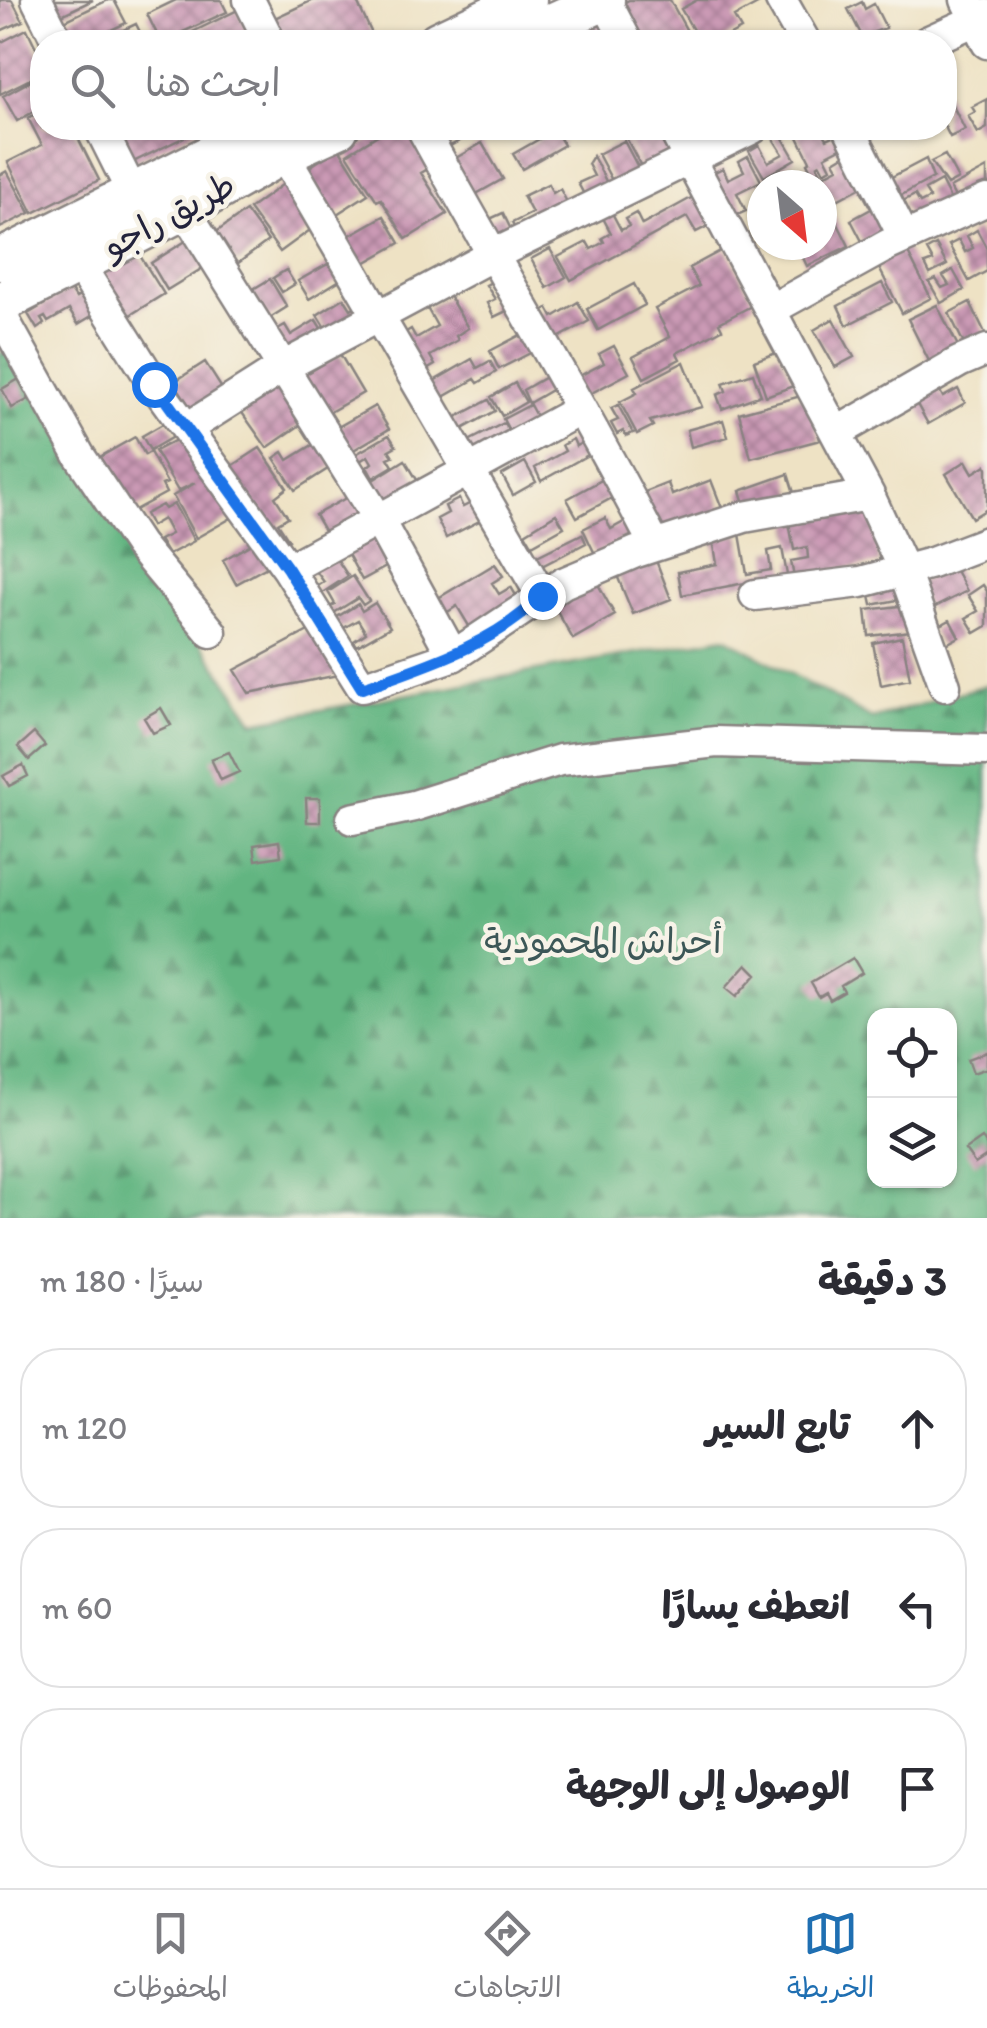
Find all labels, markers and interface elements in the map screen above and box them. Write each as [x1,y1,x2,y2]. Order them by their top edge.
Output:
search box [30,30,957,140]
icon: search [65,58,120,113]
text: ابحث هنا [145,60,281,106]
street label: طريق راجو [93,163,242,269]
north arrow [747,170,837,260]
route start [132,362,178,408]
route end [520,574,566,620]
park label: أحراش المحمودية [484,920,722,962]
map controls [867,1008,957,1188]
button: locate [867,1008,957,1098]
button: layers [867,1098,957,1188]
text: 3 دقيقة [818,1255,947,1306]
text: سيرًا · 180 m [40,1262,204,1300]
icon: ahead [890,1401,945,1456]
text: تابع السير [706,1403,850,1449]
text: 120 m [42,1409,128,1447]
icon: left [890,1581,945,1636]
text: انعطف يسارًا [662,1583,850,1629]
text: 60 m [42,1589,113,1627]
icon: arrive [890,1761,945,1816]
text: الوصول إلى الوجهة [566,1763,850,1809]
tab: المحفوظات [113,1906,228,2012]
tab: الاتجاهات [453,1906,562,2012]
tab: الخريطة [787,1906,874,2012]

